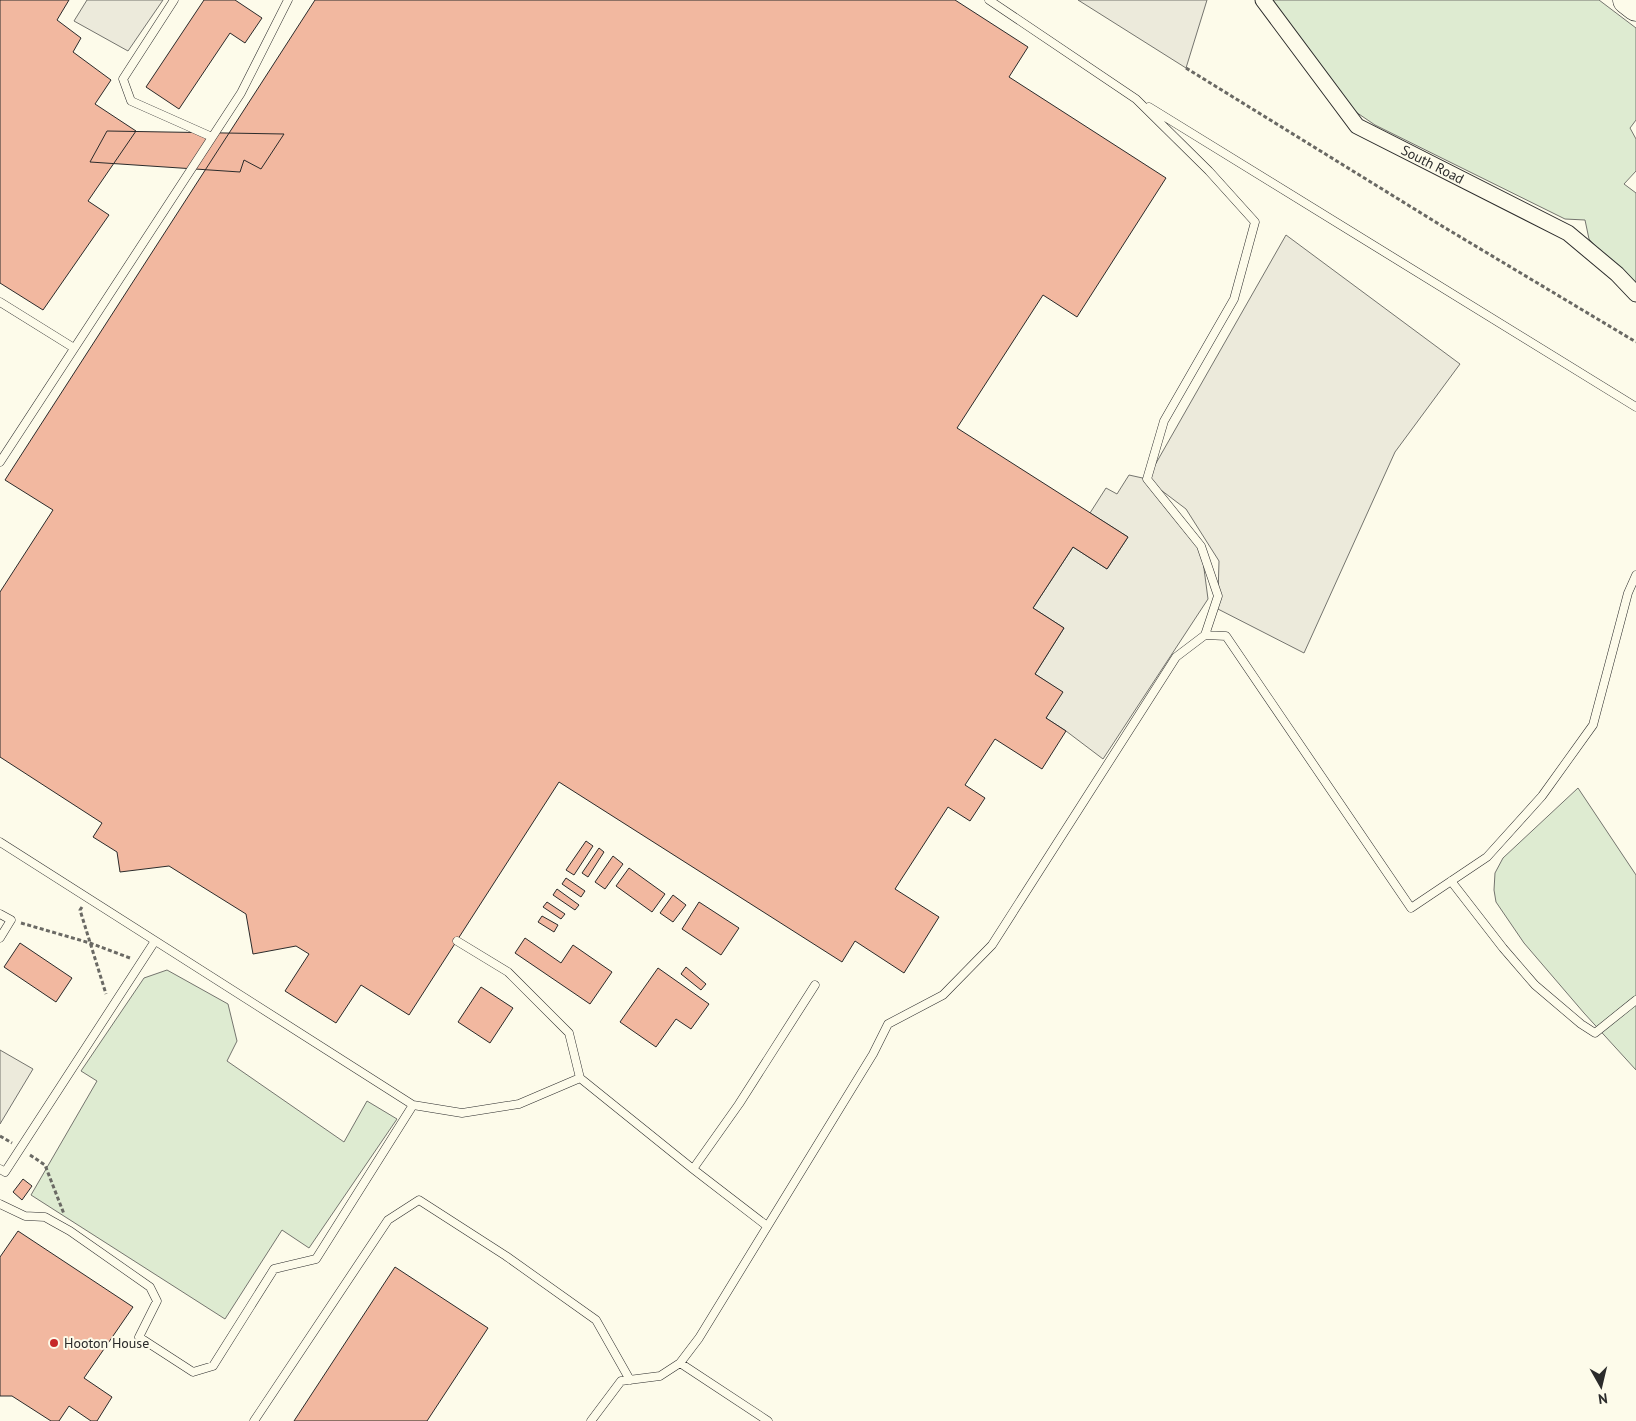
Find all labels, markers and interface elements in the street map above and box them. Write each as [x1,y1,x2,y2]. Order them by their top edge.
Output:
street label: South Road [1398,141,1467,188]
place label: Hooton House [64,1334,149,1352]
marker: Hooton House [48,1337,60,1349]
north arrow [1576,1361,1626,1411]
text: N [1597,1389,1609,1408]

